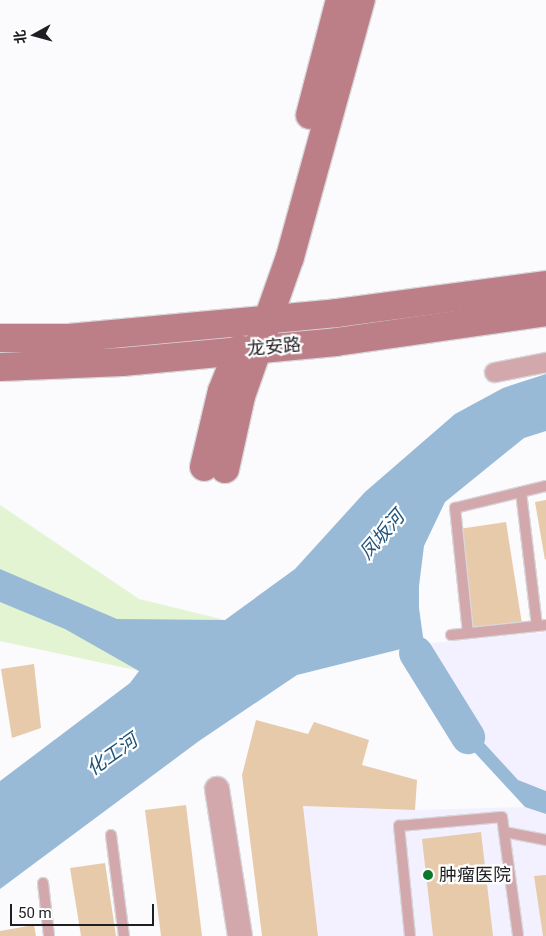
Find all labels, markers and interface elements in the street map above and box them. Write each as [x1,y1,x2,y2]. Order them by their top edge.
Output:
north arrow [10,10,60,60]
text: 北 [11,29,29,45]
street label: 龙安路 [246,334,302,360]
water label: 凤坂河 [355,506,409,564]
water label: 化工河 [82,729,142,781]
place label: 肿瘤医院 [439,864,511,886]
marker: 肿瘤医院 [421,868,435,882]
scale bar [12,894,156,926]
text: 50 m [18,904,52,922]

